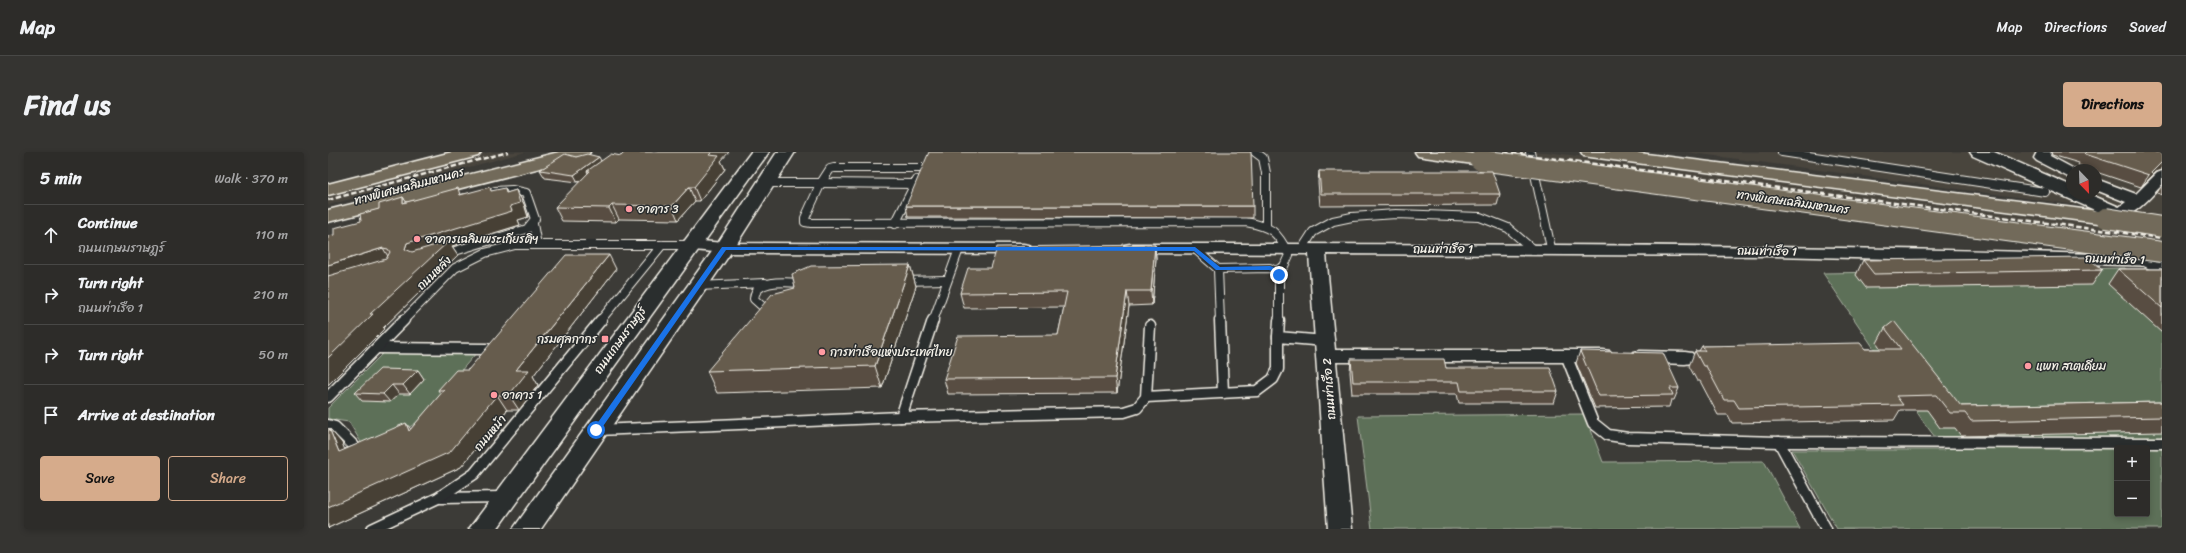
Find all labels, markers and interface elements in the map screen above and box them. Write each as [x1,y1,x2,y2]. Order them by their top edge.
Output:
text: Map [20,11,55,44]
text: Map [1996,15,2022,40]
text: Directions [2044,15,2107,40]
text: Saved [2129,15,2166,40]
text: Find us [24,80,111,129]
button: Directions [2063,82,2162,127]
street label: ทางพิเศษเฉลิมมหานคร [351,161,467,211]
text: 5 min [40,163,82,193]
north arrow [2066,164,2102,200]
text: Walk · 370 m [214,167,288,190]
street label: ทางพิเศษเฉลิมมหานคร [1735,183,1851,221]
place label: อาคาร 3 [636,198,679,220]
marker: อาคาร 3 [624,204,634,214]
text: Continue [78,210,138,236]
text: 110 m [255,223,288,246]
icon: ahead [40,224,62,246]
place label: อาคารเฉลิมพระเกียรติฯ [424,228,539,250]
marker: อาคารเฉลิมพระเกียรติฯ [412,234,422,244]
text: ถนนเกษมราษฎร์ [78,236,165,259]
street label: ถนนท่าเรือ 1 [1413,238,1473,260]
street label: ถนนท่าเรือ 1 [1737,239,1797,263]
street label: ถนนท่าเรือ 1 [2085,247,2145,271]
street label: ถนนหลัง [411,250,457,296]
route end [1270,266,1288,284]
text: Turn right [78,270,143,296]
text: 210 m [253,283,288,306]
icon: right [40,284,62,306]
text: ถนนท่าเรือ 1 [78,296,143,319]
street label: ถนนเกษมราษฎร์ [588,300,654,379]
place label: กรมศุลกากร [537,328,598,350]
marker: กรมศุลกากร [600,334,610,344]
place label: การท่าเรือแห่งประเทศไทย [830,341,953,363]
text: Turn right [78,342,143,368]
text: 50 m [258,343,288,366]
icon: right [40,344,62,366]
marker: การท่าเรือแห่งประเทศไทย [817,347,827,357]
place label: แพท สเตเดียม [2036,355,2107,377]
street label: ถนนท่าเรือ 2 [1316,357,1342,421]
marker: แพท สเตเดียม [2023,361,2033,371]
place label: อาคาร 1 [501,384,542,406]
marker: อาคาร 1 [489,390,499,400]
text: Arrive at destination [78,402,215,428]
icon: arrive [40,404,62,426]
street label: ถนนหน้า [468,409,512,457]
route start [587,421,605,439]
map controls [2114,445,2150,517]
button: + [2114,445,2150,481]
button: Save [40,456,160,501]
button: Share [168,456,288,501]
button: − [2114,481,2150,517]

